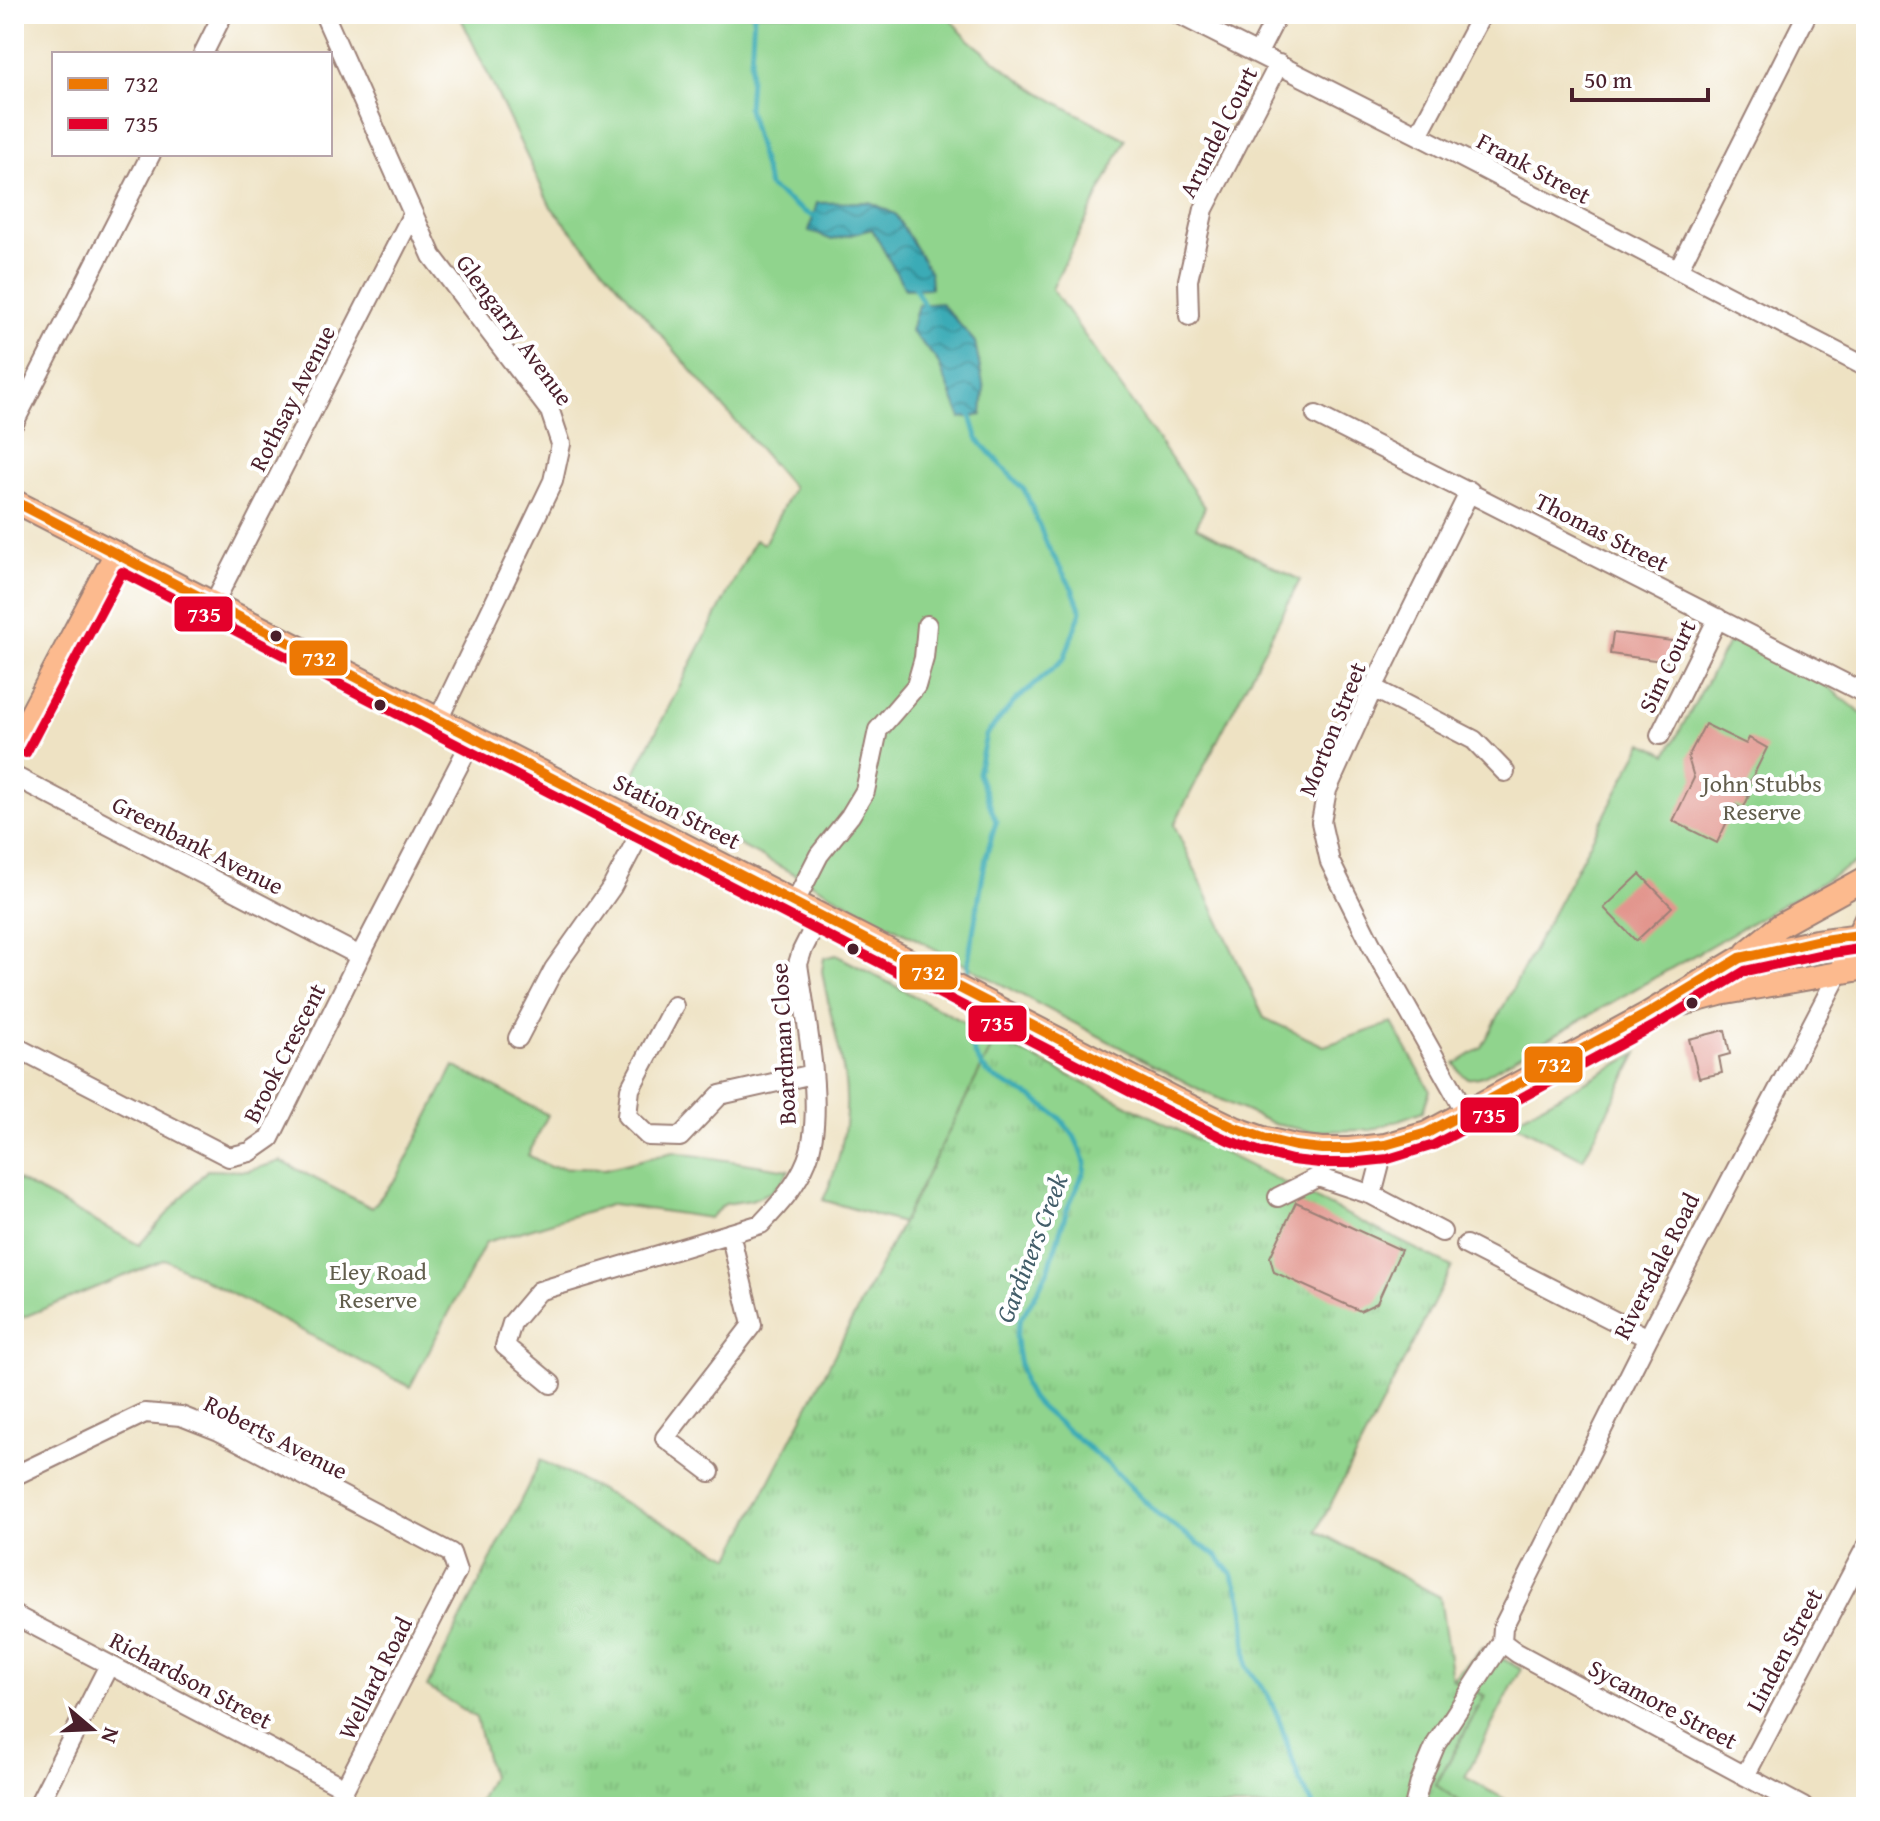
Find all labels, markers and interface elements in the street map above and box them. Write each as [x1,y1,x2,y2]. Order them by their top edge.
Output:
legend [52,52,332,156]
scale bar [1572,52,1708,102]
street label: Arundel Court [1170,60,1266,204]
text: 50 m [1584,62,1632,97]
text: 732 [124,66,159,101]
text: 735 [124,106,159,141]
street label: Frank Street [1471,123,1598,213]
street label: Glengarry Avenue [448,247,582,413]
street label: Rothsay Avenue [240,319,344,477]
street label: Thomas Street [1529,483,1675,581]
line badge: 735 [173,595,234,633]
text: 735 [187,598,221,630]
street label: Sim Court [1629,613,1705,719]
unlabelled marker [268,628,284,644]
line badge: 732 [288,639,349,677]
text: 732 [302,642,336,674]
street label: Morton Street [1289,656,1375,801]
unlabelled marker [372,697,388,713]
street label: Station Street [607,764,747,858]
park label: John Stubbs Reserve [1699,766,1822,829]
street label: Greenbank Avenue [106,787,290,903]
unlabelled marker [845,941,861,957]
line badge: 732 [898,953,959,991]
text: 732 [911,956,945,988]
street label: Boardman Close [761,962,805,1126]
street label: Brook Crescent [234,977,334,1129]
unlabelled marker [1684,995,1700,1011]
line badge: 735 [967,1004,1028,1043]
text: 735 [980,1007,1014,1039]
line badge: 732 [1523,1045,1584,1084]
text: 732 [1537,1048,1571,1080]
line badge: 735 [1459,1096,1520,1134]
text: 735 [1472,1099,1506,1131]
water label: Gardiners Creek [985,1168,1077,1328]
street label: Riversdale Road [1604,1186,1708,1345]
park label: Eley Road Reserve [329,1254,427,1317]
street label: Roberts Avenue [198,1386,354,1488]
street label: Linden Street [1737,1582,1831,1718]
street label: Wellard Road [329,1610,421,1745]
street label: Richardson Street [104,1622,279,1738]
street label: Sycamore Street [1582,1650,1744,1758]
north arrow [52,1689,132,1769]
text: N [93,1723,128,1748]

